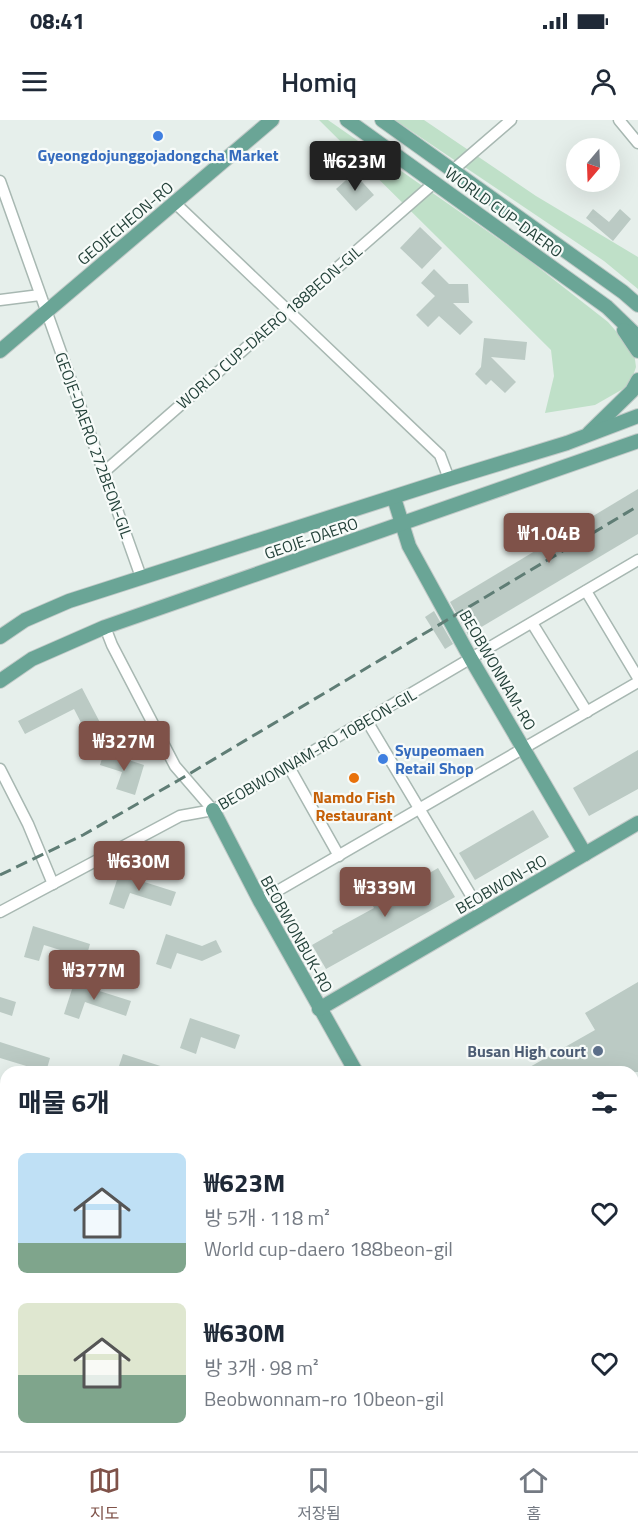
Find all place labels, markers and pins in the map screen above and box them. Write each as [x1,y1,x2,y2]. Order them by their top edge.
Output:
marker: Gyeongdojunggojadongcha Market [151,129,165,143]
pin: ₩623M [313,141,397,192]
place label: Gyeongdojunggojadongcha Market [38,143,279,167]
pin: ₩1.04B [500,513,598,564]
pin: ₩327M [82,721,166,772]
place label: Syupeomaen Retail Shop [395,738,484,780]
marker: Syupeomaen Retail Shop [376,752,390,766]
marker: Namdo Fish Restaurant [347,771,361,785]
place label: Namdo Fish Restaurant [313,785,395,827]
pin: ₩630M [97,841,181,892]
pin: ₩339M [343,867,427,918]
pin: ₩377M [52,950,136,1001]
place label: Busan High court [467,1039,586,1063]
marker: Busan High court [591,1044,605,1058]

